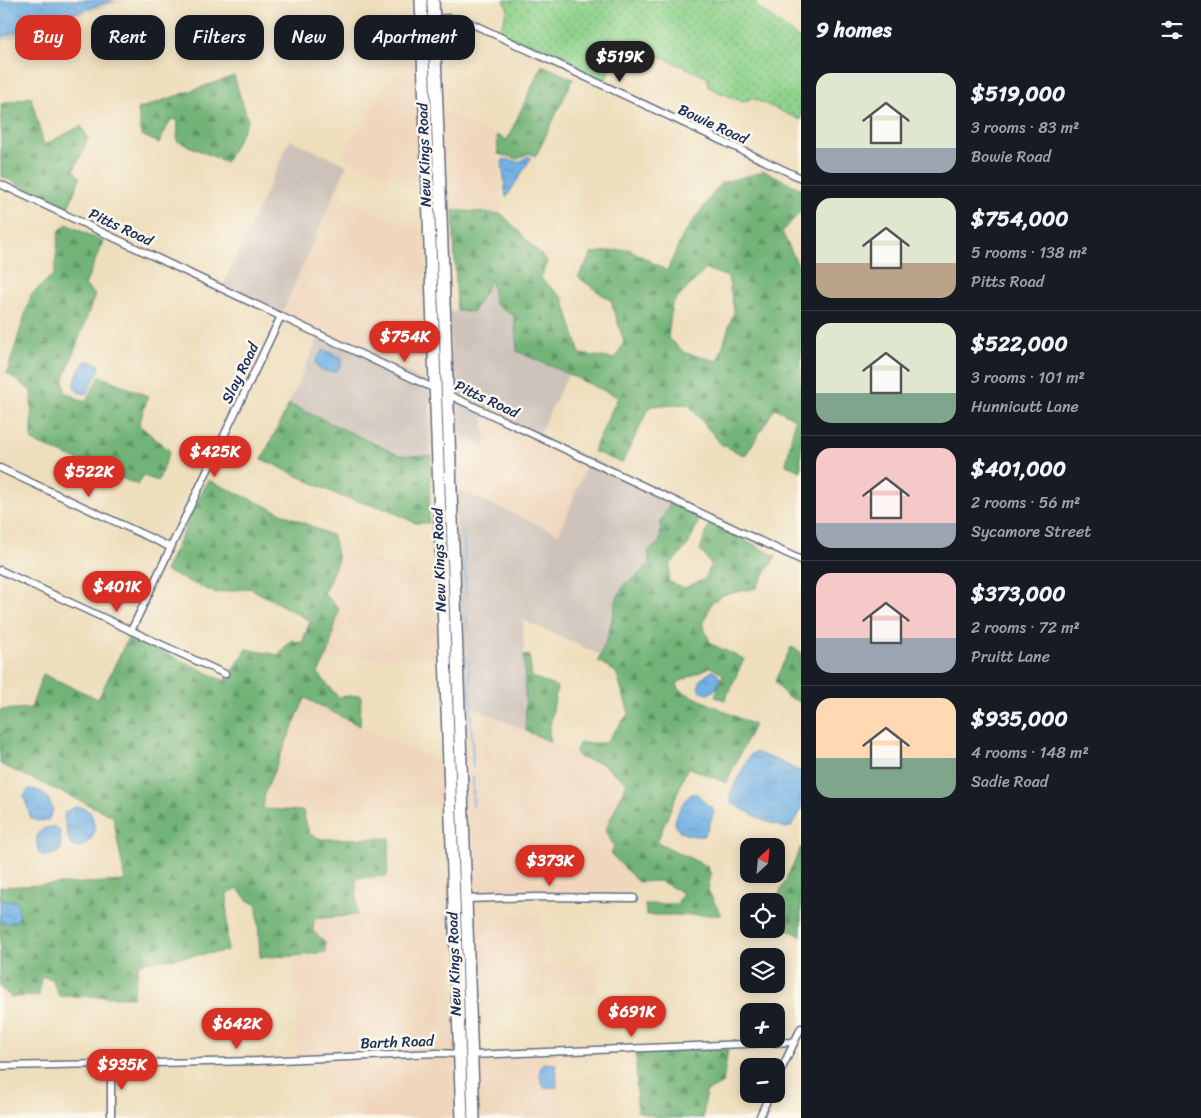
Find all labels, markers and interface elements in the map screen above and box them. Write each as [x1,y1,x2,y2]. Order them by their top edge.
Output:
text: 9 homes [816,11,892,49]
chip: Buy [15,15,81,60]
chip: Rent [91,15,165,60]
chip: Filters [175,15,264,60]
chip: New [274,15,344,60]
chip: Apartment [354,15,475,60]
icon: filters [1158,16,1186,44]
pin: $519K [585,41,655,83]
text: $519K [597,42,643,71]
text: $519,000 [971,75,1065,113]
icon: home [856,93,916,153]
street label: Bowie Road [674,96,753,152]
street label: New Kings Road [409,102,439,207]
text: 3 rooms · 83 m² [971,113,1079,142]
text: Bowie Road [971,142,1051,171]
text: $754,000 [971,200,1069,238]
street label: Pitts Road [84,201,159,254]
icon: home [856,218,916,278]
text: 5 rooms · 138 m² [971,238,1087,267]
text: Pitts Road [971,267,1044,296]
pin: $754K [370,320,440,363]
text: $754K [380,322,430,351]
text: $522,000 [971,325,1068,363]
street label: Slay Road [214,337,266,408]
icon: home [856,343,916,403]
text: 3 rooms · 101 m² [971,363,1085,392]
street label: Pitts Road [450,373,525,426]
text: Hunnicutt Lane [971,392,1079,421]
pin: $425K [180,436,250,478]
text: $425K [190,437,240,466]
text: $401,000 [971,450,1066,488]
pin: $522K [54,456,124,498]
text: $522K [65,457,113,486]
icon: home [856,468,916,528]
text: 2 rooms · 56 m² [971,488,1080,517]
street label: New Kings Road [424,507,454,612]
text: Sycamore Street [971,517,1091,546]
pin: $401K [82,570,152,613]
text: $401K [93,572,141,601]
text: $373,000 [971,575,1066,613]
icon: home [856,593,916,653]
text: 2 rooms · 72 m² [971,613,1080,642]
text: Pruitt Lane [971,642,1050,671]
text: $935,000 [971,700,1068,738]
icon: home [856,718,916,778]
text: 4 rooms · 148 m² [971,738,1089,767]
text: Sadie Road [971,767,1048,796]
north arrow [740,838,785,882]
map controls [740,838,785,1103]
pin: $373K [515,844,585,887]
text: $373K [526,846,574,875]
button: locate [740,893,785,938]
street label: New Kings Road [439,911,469,1016]
button: layers [740,948,785,993]
pin: $691K [597,996,667,1038]
text: $691K [609,997,655,1026]
button: + [740,1003,785,1048]
pin: $642K [202,1008,272,1050]
text: $642K [213,1009,261,1038]
street label: Barth Road [360,1028,435,1056]
pin: $935K [87,1048,157,1091]
text: $935K [98,1050,146,1079]
button: − [740,1058,785,1103]

